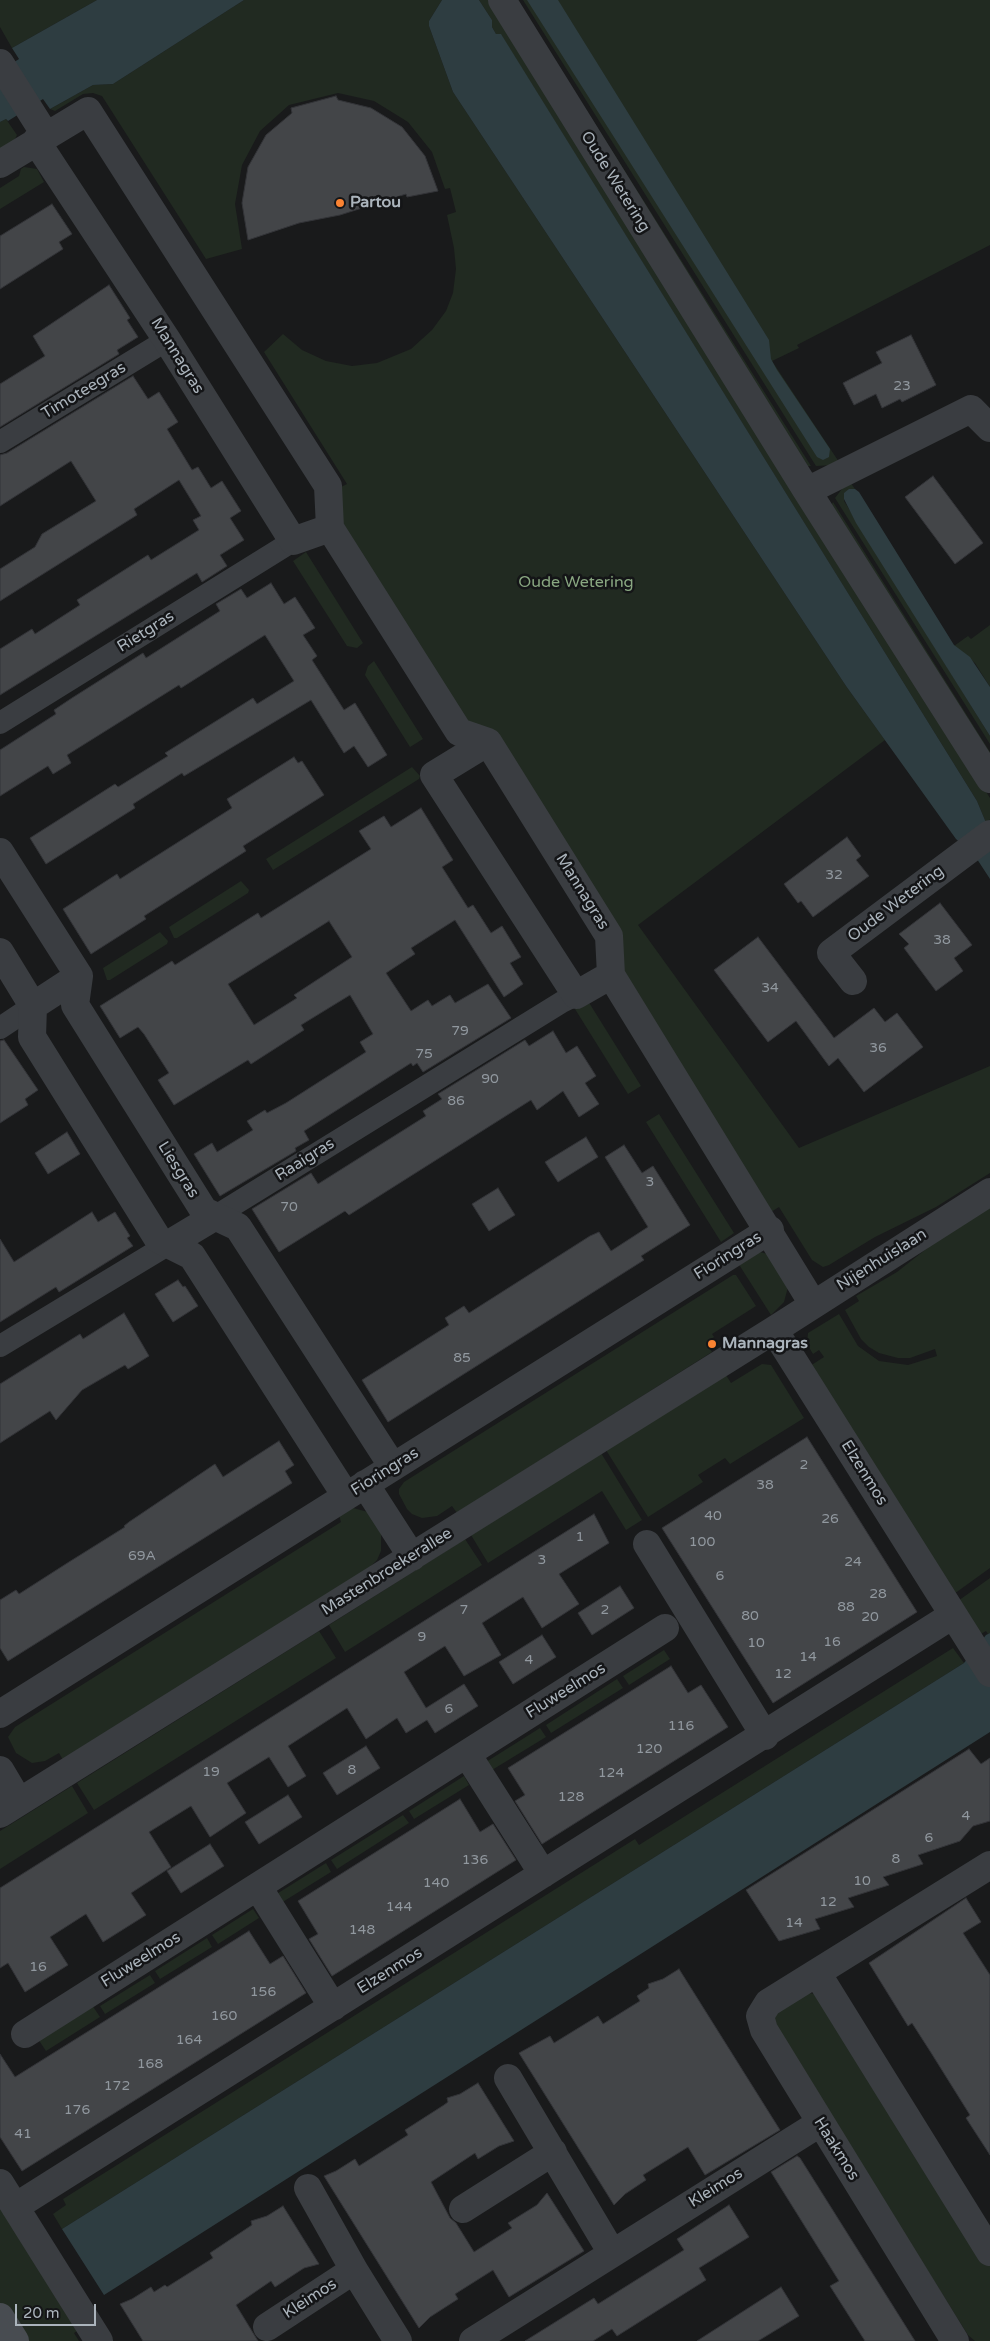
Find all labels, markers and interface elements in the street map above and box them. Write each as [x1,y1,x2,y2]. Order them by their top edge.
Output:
street label: Oude Wetering [576,128,654,236]
place label: Partou [350,193,401,213]
marker: Partou [334,197,346,209]
street label: Mannagras [146,315,208,397]
street label: Timoteegras [38,358,130,424]
house number: 23 [893,378,911,394]
park label: Oude Wetering [518,573,634,593]
street label: Rietgras [114,607,178,657]
street label: Mannagras [551,851,613,933]
street label: Oude Wetering [844,862,948,946]
house number: 32 [825,867,843,883]
house number: 38 [933,932,951,948]
house number: 34 [761,980,779,996]
house number: 79 [451,1023,469,1039]
house number: 36 [869,1040,887,1056]
house number: 75 [415,1046,433,1062]
house number: 90 [481,1071,499,1087]
house number: 86 [447,1093,465,1109]
street label: Raaigras [272,1134,338,1186]
street label: Liesgras [153,1138,203,1202]
house number: 3 [646,1174,654,1190]
house number: 70 [280,1199,298,1215]
street label: Nijenhuislaan [834,1225,930,1295]
street label: Fioringras [691,1228,765,1284]
place label: Mannagras [722,1334,808,1354]
marker: Mannagras [706,1338,718,1350]
house number: 85 [453,1350,471,1366]
street label: Elzenmos [837,1437,891,1509]
street label: Fioringras [348,1444,422,1500]
house number: 2 [800,1457,808,1473]
house number: 38 [756,1477,774,1493]
house number: 40 [704,1508,722,1524]
house number: 26 [821,1511,839,1527]
street label: Mastenbroekerallee [318,1524,456,1620]
house number: 1 [576,1529,584,1545]
house number: 100 [689,1534,715,1550]
house number: 69A [128,1548,156,1564]
house number: 3 [538,1552,546,1568]
house number: 24 [844,1554,862,1570]
house number: 6 [716,1568,724,1584]
house number: 28 [869,1586,887,1602]
house number: 88 [837,1599,855,1615]
house number: 7 [460,1602,468,1618]
house number: 2 [601,1602,609,1618]
house number: 80 [741,1608,759,1624]
house number: 20 [861,1609,879,1625]
house number: 9 [418,1629,426,1645]
house number: 16 [823,1634,841,1650]
house number: 10 [747,1635,765,1651]
house number: 14 [799,1649,817,1665]
house number: 4 [525,1652,533,1668]
street label: Fluweelmos [523,1659,609,1723]
house number: 12 [774,1666,792,1682]
house number: 6 [445,1701,453,1717]
house number: 116 [668,1718,694,1734]
house number: 120 [636,1741,662,1757]
house number: 8 [348,1762,356,1778]
house number: 19 [202,1764,220,1780]
house number: 124 [598,1765,624,1781]
house number: 128 [558,1789,584,1805]
house number: 4 [962,1808,970,1824]
house number: 6 [925,1830,933,1846]
house number: 8 [892,1851,900,1867]
house number: 136 [462,1852,488,1868]
house number: 10 [853,1873,871,1889]
house number: 140 [423,1875,449,1891]
house number: 12 [819,1894,837,1910]
house number: 144 [386,1899,412,1915]
house number: 14 [785,1915,803,1931]
house number: 148 [349,1922,375,1938]
street label: Fluweelmos [98,1928,184,1992]
street label: Elzenmos [354,1944,426,1998]
house number: 16 [29,1959,47,1975]
house number: 156 [250,1984,276,2000]
house number: 160 [211,2008,237,2024]
house number: 164 [176,2032,202,2048]
house number: 168 [137,2056,163,2072]
house number: 172 [104,2078,130,2094]
house number: 176 [64,2102,90,2118]
street label: Haakmos [809,2114,863,2184]
house number: 41 [14,2126,32,2142]
street label: Kleimos [686,2164,746,2212]
street label: Kleimos [280,2275,340,2323]
scale bar [18,2294,99,2326]
text: 20 m [23,2304,60,2322]

